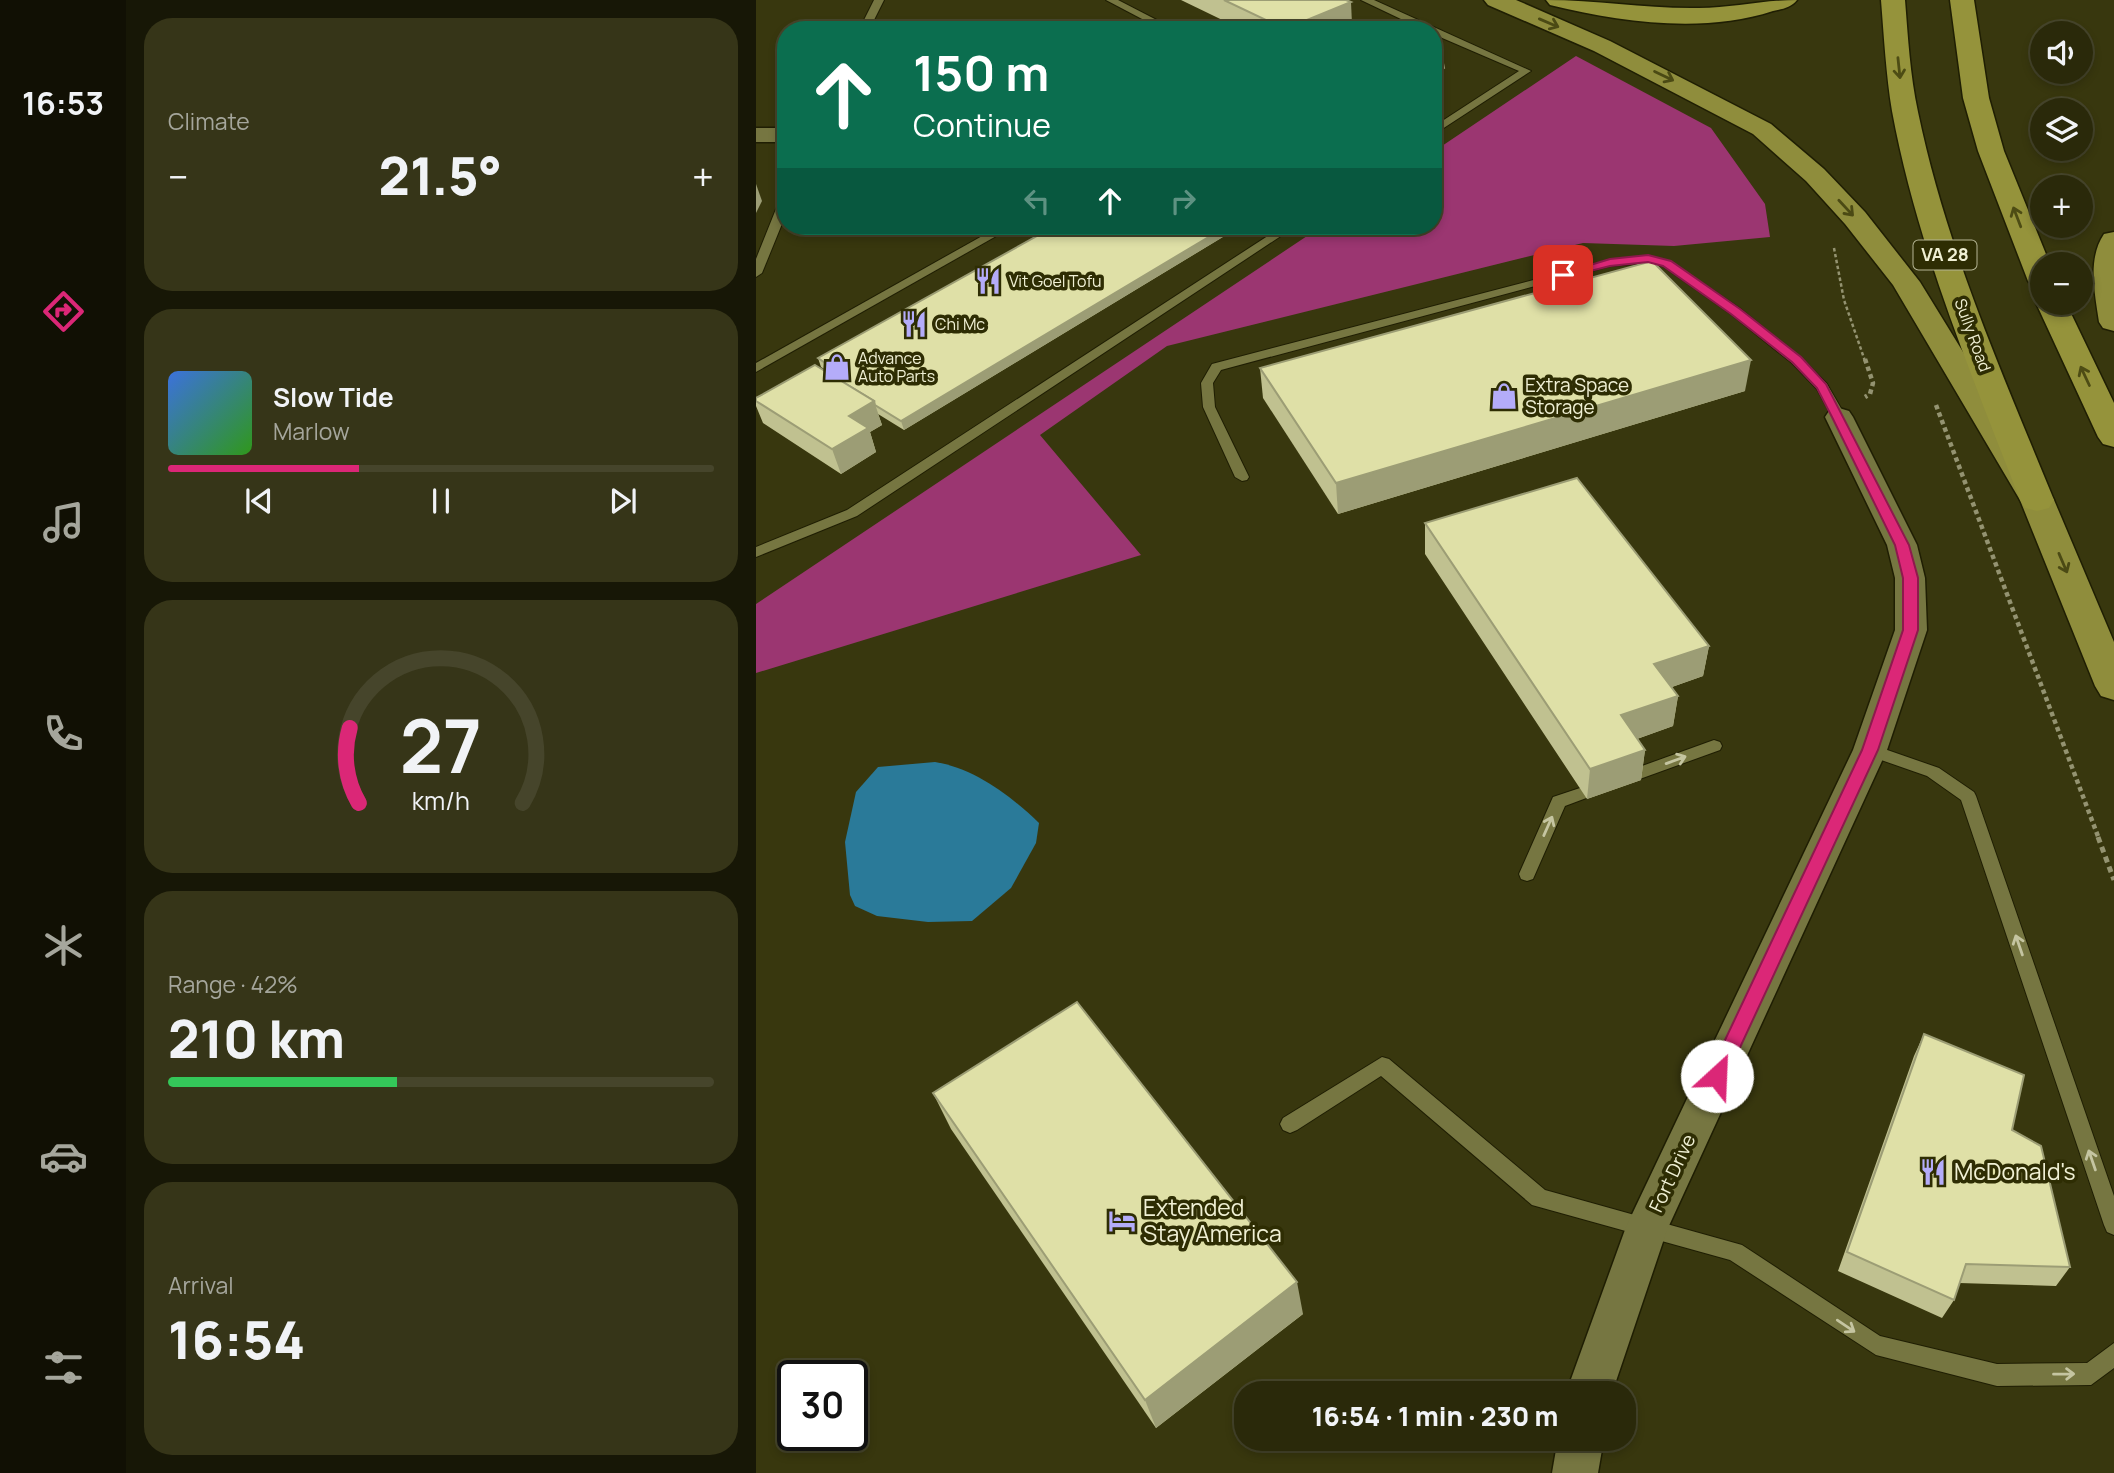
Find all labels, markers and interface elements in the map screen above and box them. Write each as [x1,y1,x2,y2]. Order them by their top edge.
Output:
one-way arrow [1538,17,1559,30]
map controls [2030,21,2093,315]
button: sound [2030,21,2093,84]
text: 150 m [913,39,1049,106]
icon: ahead [798,49,889,140]
one-way arrow [1893,56,1906,79]
one-way arrow [1653,70,1674,84]
text: 16:53 [22,81,104,125]
button: layers [2030,98,2093,161]
text: Continue [913,103,1051,147]
text: Climate [168,105,250,137]
text: 21.5° [379,140,502,211]
text: − [168,150,189,202]
text: + [692,150,714,202]
button: + [2030,175,2093,238]
icon: left [1018,182,1056,220]
icon: ahead [1091,182,1129,220]
icon: right [1164,182,1202,220]
one-way arrow [1838,199,1855,216]
one-way arrow [2010,207,2023,229]
road number: VA 28 [1914,241,1976,270]
pin [1533,245,1593,305]
button: − [2030,252,2093,315]
icon: arrive [1544,256,1582,294]
restaurant icon: Vit Goel Tofu [973,266,1003,296]
place label: Vit Goel Tofu [1009,270,1102,292]
icon: directions [39,287,88,336]
street label: Sully Road [1950,295,1996,375]
restaurant icon: Chi Mc [899,309,929,339]
place label: Chi Mc [935,313,985,335]
place label: Advance Auto Parts [858,347,935,387]
shop icon: Advance Auto Parts [822,352,852,382]
one-way arrow [2078,365,2091,387]
place label: Extra Space Storage [1525,372,1629,420]
text: Slow Tide [273,379,394,415]
shop icon: Extra Space Storage [1489,381,1519,411]
text: Marlow [273,415,350,447]
icon: previous [240,482,278,520]
icon: pause [422,482,460,520]
icon: next [604,482,642,520]
icon: music [39,498,88,547]
one-way arrow [2057,552,2070,574]
text: 27 [400,695,482,795]
icon: phone [39,709,88,758]
one-way arrow [1664,753,1686,765]
text: km/h [412,782,470,817]
one-way arrow [1542,816,1555,837]
icon: climate [39,921,88,970]
one-way arrow [2012,934,2024,956]
text: Range · 42% [168,968,298,1000]
text: 210 km [168,1003,345,1074]
position arrow [1680,1039,1754,1113]
street label: Fort Drive [1643,1130,1701,1216]
icon: car [39,1132,88,1181]
one-way arrow [2085,1150,2097,1172]
place label: McDonald's [1954,1155,2076,1187]
restaurant icon: McDonald's [1918,1157,1948,1187]
place label: Extended Stay America [1143,1191,1282,1249]
hotel icon: Extended Stay America [1107,1206,1137,1236]
text: Arrival [168,1269,234,1301]
text: 16:54 [168,1304,305,1375]
one-way arrow [1836,1318,1855,1333]
icon: filters [39,1343,88,1392]
speed limit sign: 30 [777,1360,868,1451]
one-way arrow [2052,1367,2075,1381]
text: 16:54 · 1 min · 230 m [1312,1398,1558,1434]

